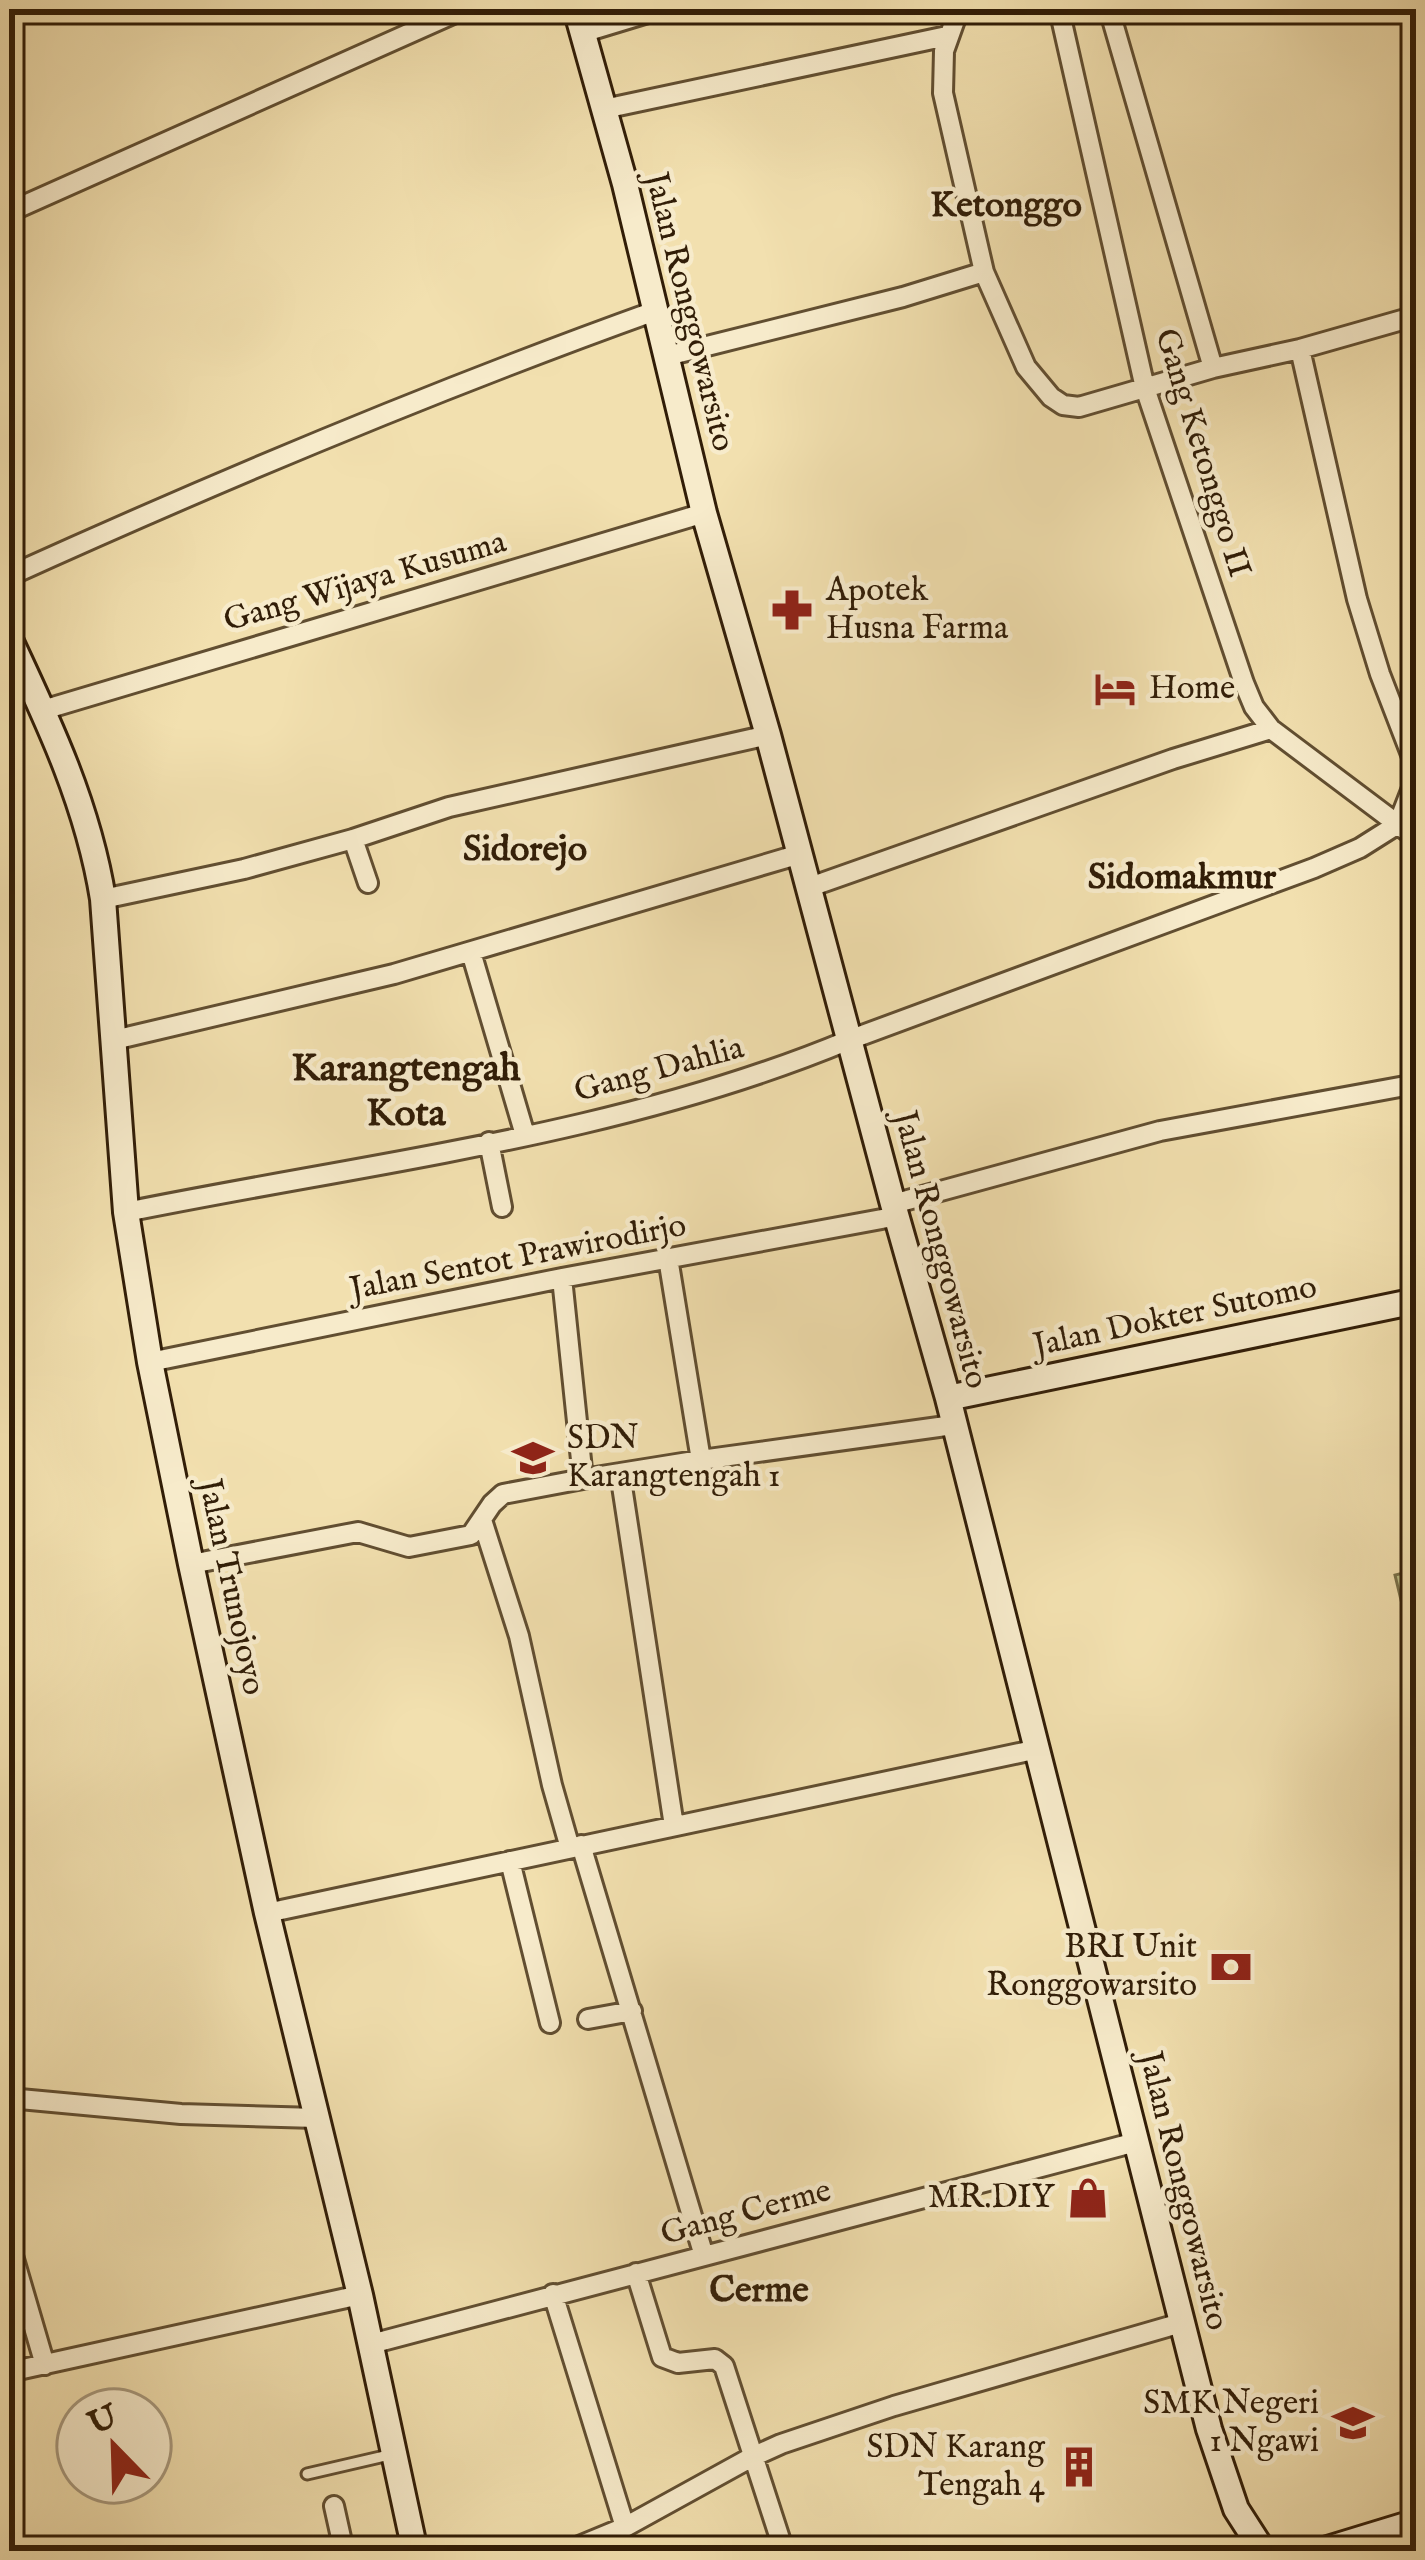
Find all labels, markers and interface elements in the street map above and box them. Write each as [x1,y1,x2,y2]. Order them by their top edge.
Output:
street label: Jalan Ronggowarsito [633,164,744,456]
district label: Ketonggo [930,183,1082,229]
street label: Gang Ketonggo II [1144,324,1260,582]
street label: Gang Wijaya Kusuma [219,521,512,642]
place label: Apotek Husna Farma [825,570,1009,650]
pharmacy icon: Apotek Husna Farma [769,587,815,633]
hotel icon: Home [1092,666,1138,712]
place label: Home [1149,668,1235,710]
district label: Sidorejo [463,827,587,873]
district label: Sidomakmur [1088,855,1277,901]
street label: Gang Dahlia [570,1027,749,1113]
district label: Karangtengah Kota [291,1045,521,1139]
street label: Jalan Ronggowarsito [882,1103,997,1393]
street label: Jalan Sentot Prawirodirjo [342,1205,690,1312]
street label: Jalan Dokter Sutomo [1026,1266,1321,1368]
place label: SDN Karangtengah 1 [567,1418,780,1498]
school or university icon: SDN Karangtengah 1 [510,1435,556,1481]
street label: Jalan Trunojoyo [187,1471,274,1699]
place label: BRI Unit Ronggowarsito [986,1927,1197,2007]
bank icon: BRI Unit Ronggowarsito [1208,1944,1254,1990]
street label: Jalan Ronggowarsito [1127,2043,1238,2335]
street label: Gang Cerme [656,2170,836,2256]
shop icon: MR.DIY [1065,2175,1111,2221]
place label: MR.DIY [928,2177,1056,2219]
district label: Cerme [709,2268,809,2314]
place label: SMK Negeri 1 Ngawi [1143,2383,1319,2463]
north arrow [54,2386,174,2506]
text: U [82,2396,125,2446]
school or university icon: SMK Negeri 1 Ngawi [1330,2400,1376,2446]
place label: SDN Karang Tengah 4 [866,2427,1046,2507]
building icon: SDN Karang Tengah 4 [1056,2444,1102,2490]

